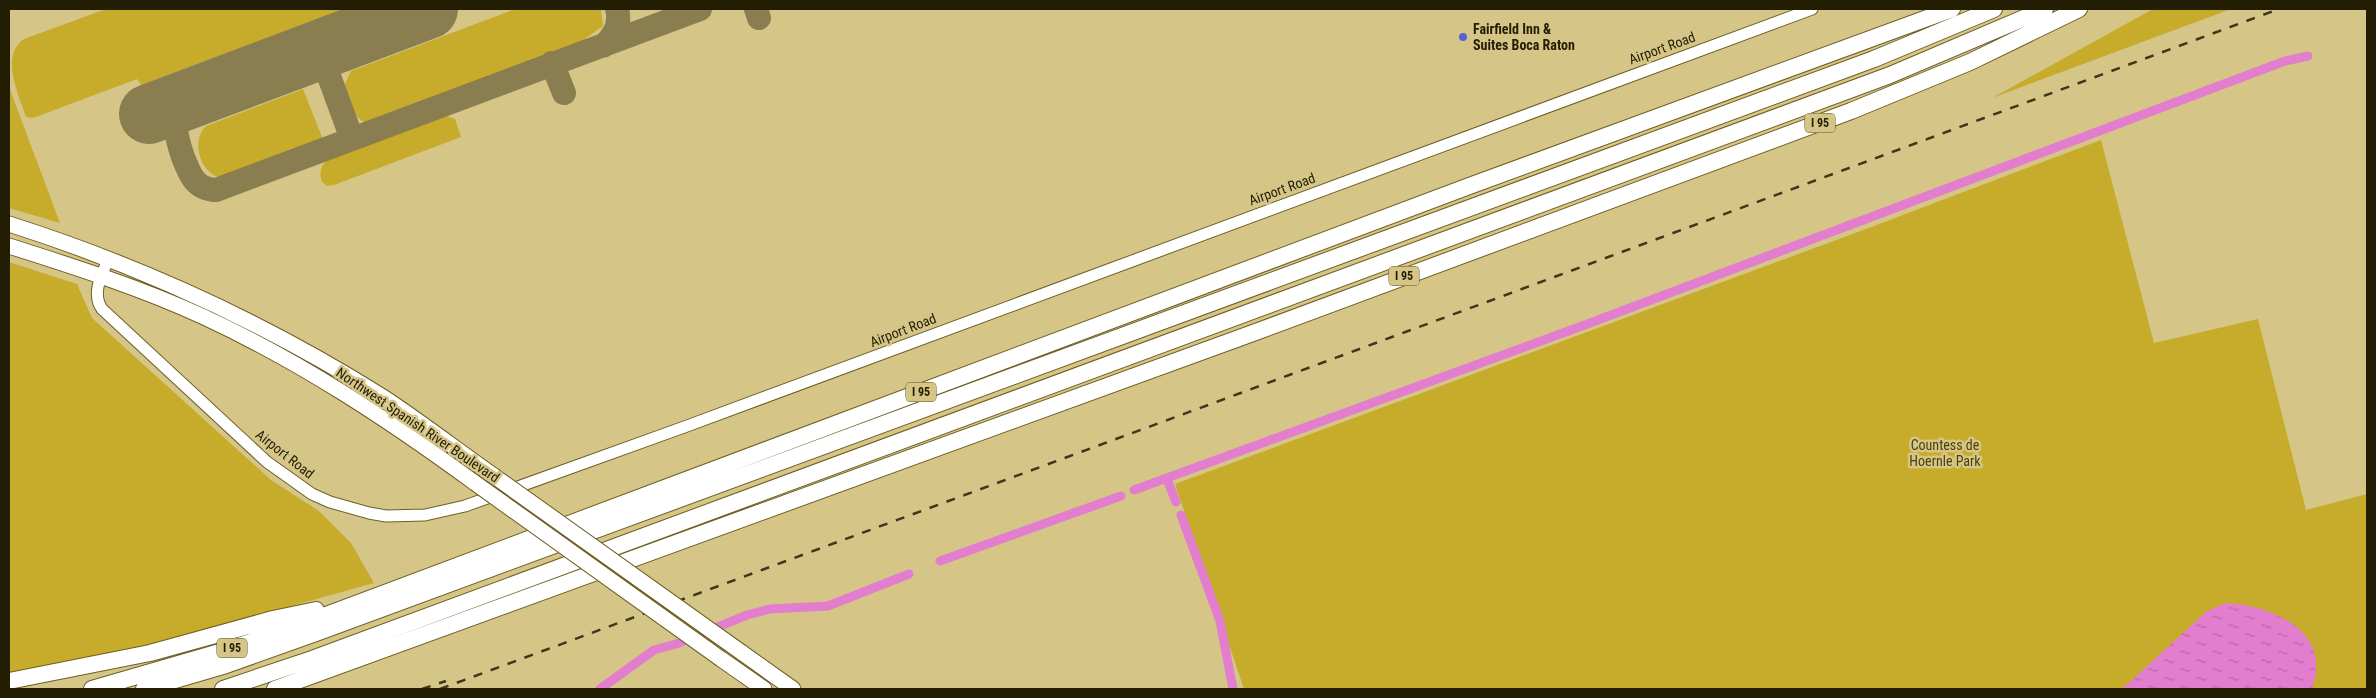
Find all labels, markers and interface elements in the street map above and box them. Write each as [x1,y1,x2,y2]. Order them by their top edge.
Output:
place label: Fairfield Inn & Suites Boca Raton [1473,21,1575,53]
street label: Airport Road [1627,29,1697,67]
marker: Fairfield Inn & Suites Boca Raton [1457,31,1469,43]
road number: I 95 [1805,114,1835,132]
street label: Airport Road [1247,170,1317,208]
road number: I 95 [1389,266,1419,286]
street label: Airport Road [868,310,938,350]
street label: Northwest Spanish River Boulevard [333,364,503,486]
road number: I 95 [906,382,936,402]
street label: Airport Road [253,426,317,482]
park label: Countess de Hoernle Park [1909,437,1981,469]
road number: I 95 [217,638,247,658]

